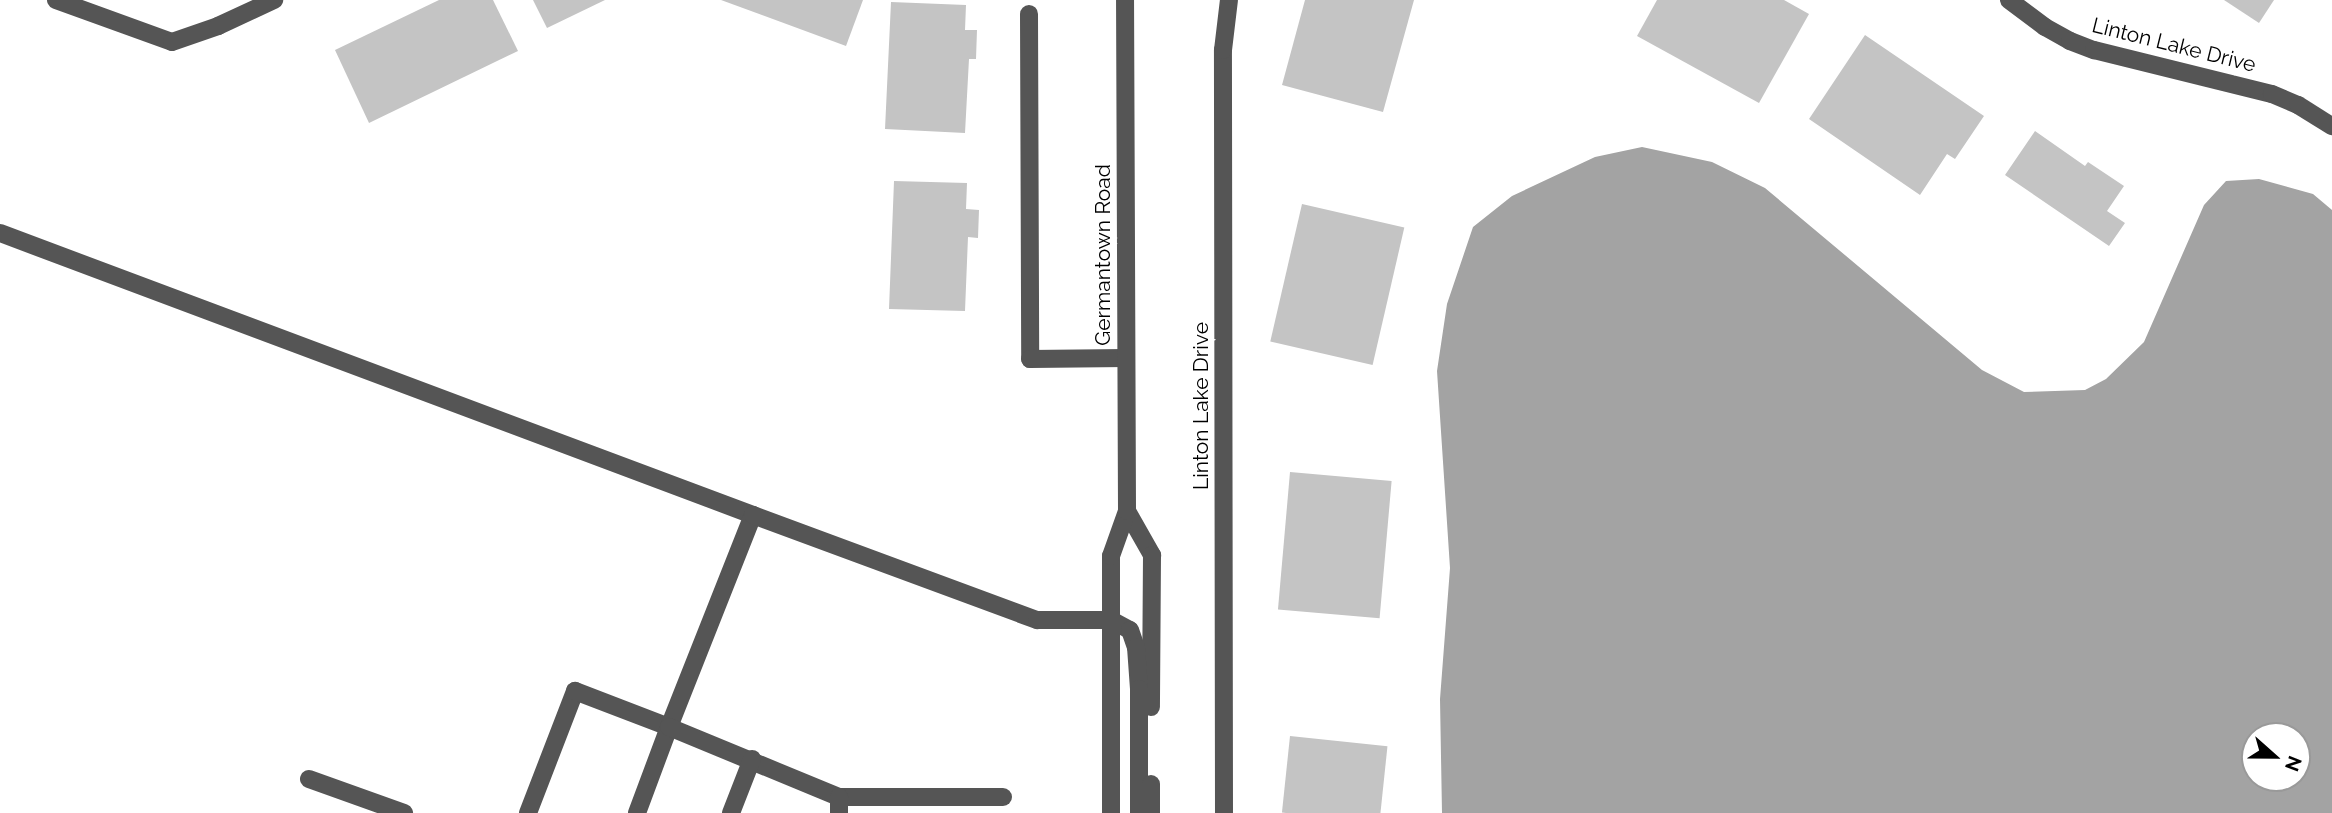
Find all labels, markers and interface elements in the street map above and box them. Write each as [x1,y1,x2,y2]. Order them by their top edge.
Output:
street label: Linton Lake Drive [2089,12,2259,78]
street label: Germantown Road [1090,164,1116,346]
street label: Linton Lake Drive [1188,322,1214,490]
north arrow [2241,722,2311,792]
text: N [2281,753,2307,775]

